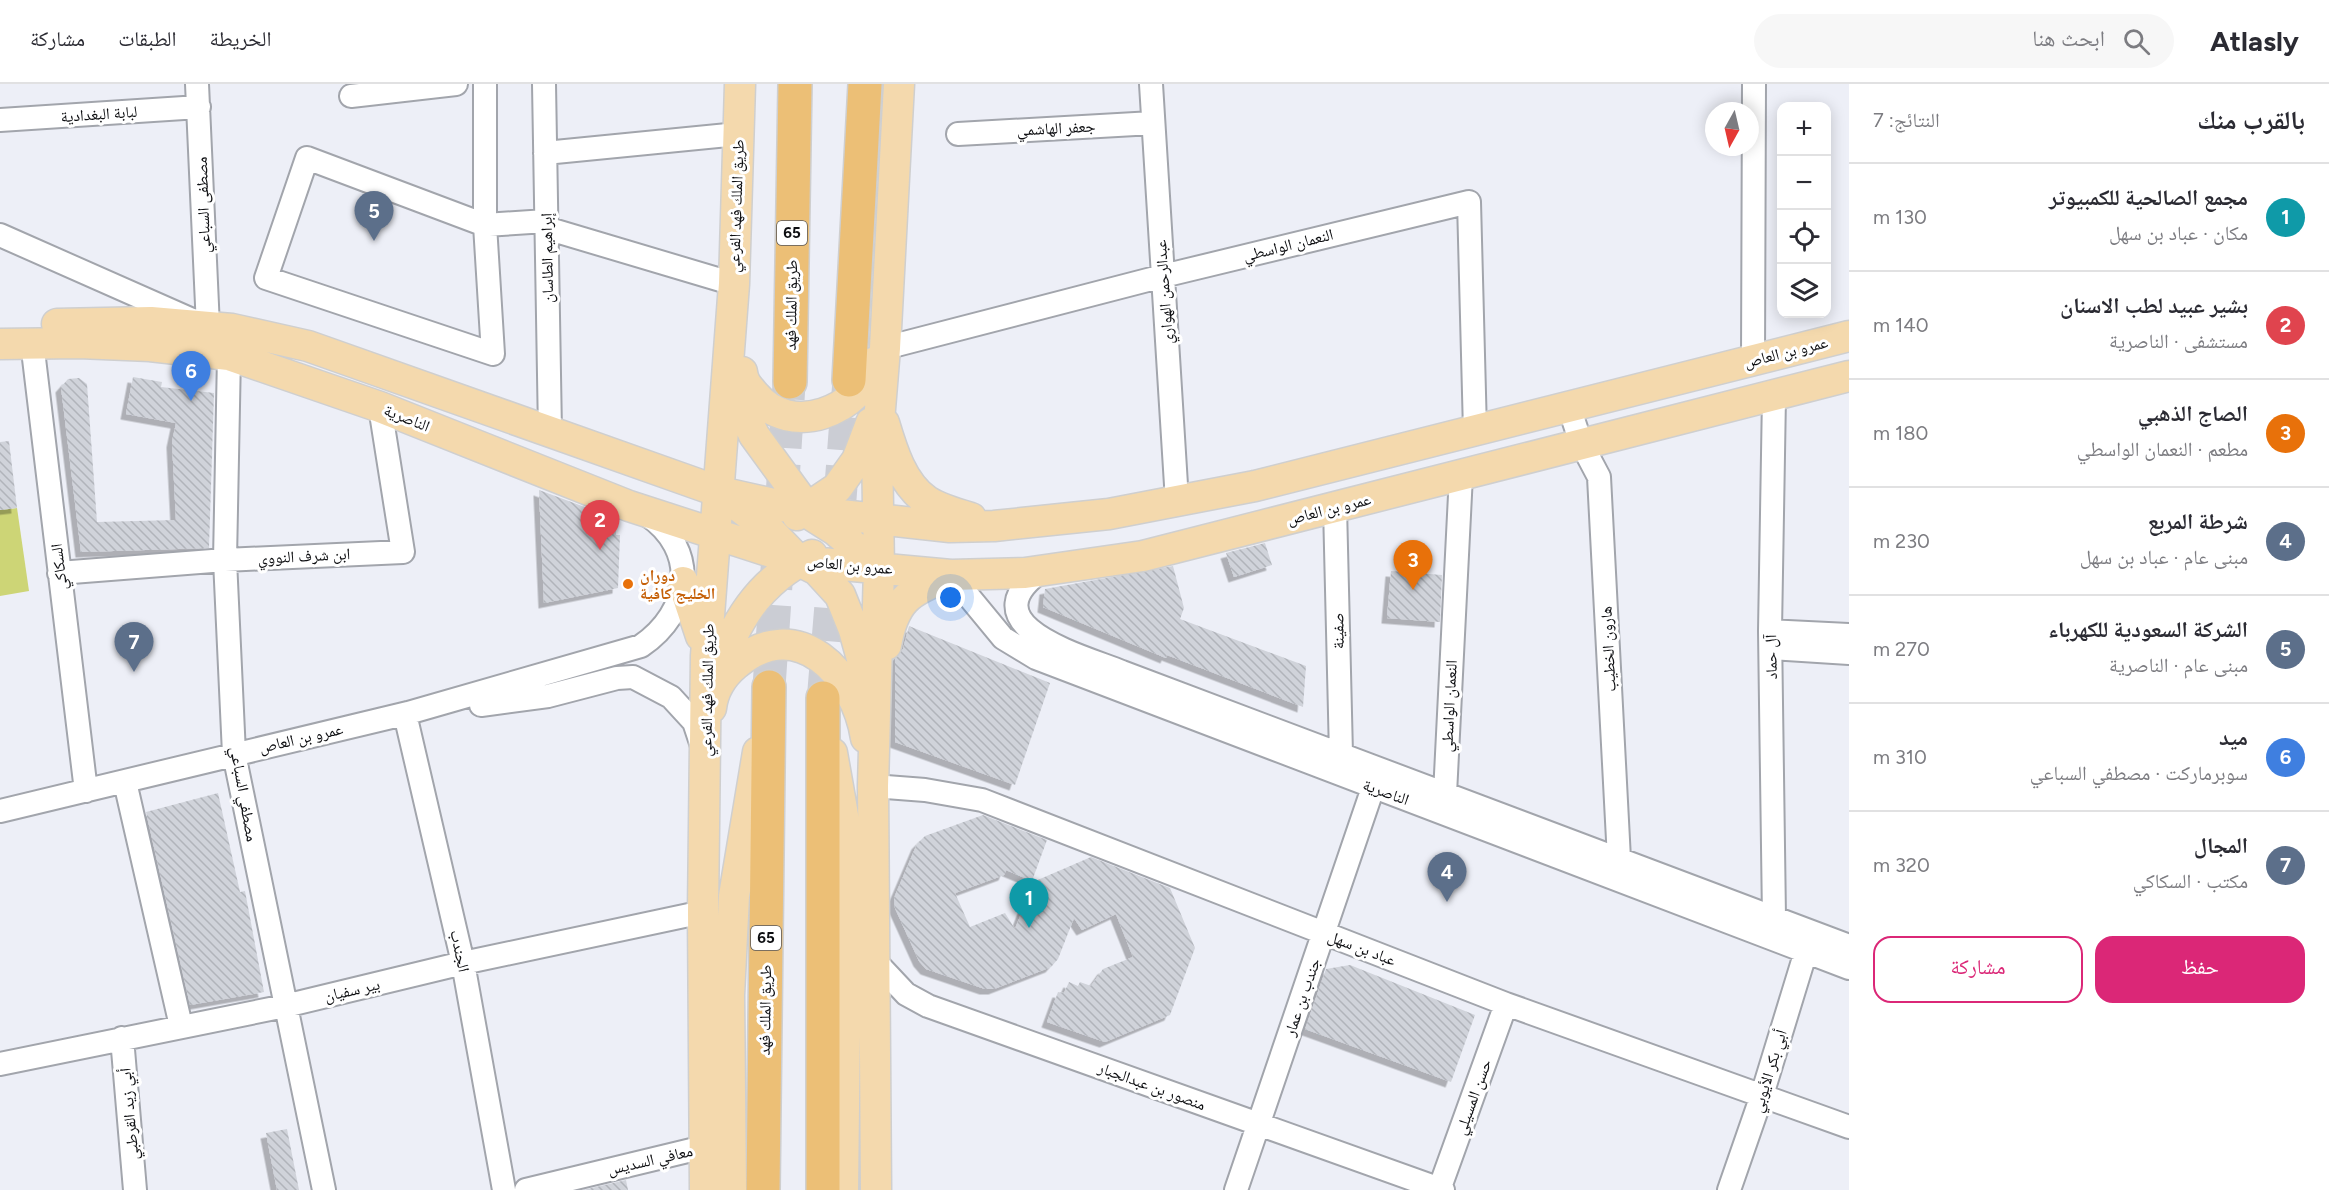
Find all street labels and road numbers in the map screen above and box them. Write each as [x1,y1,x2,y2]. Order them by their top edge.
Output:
street label: لبابة البغدادية [60,102,138,126]
street label: جعفر الهاشمي [1016,116,1096,143]
street label: طريق الملك فهد الفرعي [724,139,751,273]
street label: مصطفى السباعي [192,156,217,254]
street label: إبراهيم الطاسان [537,213,558,303]
road number: 65 [777,221,807,245]
street label: النعمان الواسطي [1241,225,1336,268]
street label: عبدالرحمن الهواري [1151,239,1180,345]
street label: طريق الملك فهد [781,260,802,350]
street label: عمرو بن العاص [1742,332,1830,373]
street label: الناصرية [381,400,433,436]
street label: عمرو بن العاص [1285,489,1373,530]
street label: السكاكي [47,542,74,591]
street label: ابن شرف النووي [257,544,351,571]
street label: عمرو بن العاص [806,552,894,579]
street label: هارون الخطيب [1596,606,1621,692]
street label: صفينة [1328,613,1348,649]
street label: طريق الملك فهد الفرعي [696,623,721,757]
street label: آل حماد [1761,634,1782,680]
street label: النعمان الواسطي [1437,659,1464,753]
street label: عمرو بن العاص [257,719,345,758]
street label: مصطفي السباعي [223,745,262,844]
street label: الناصرية [1360,775,1412,809]
road number: 65 [751,926,781,950]
street label: عباد بن سهل [1325,926,1399,971]
street label: الجندب [446,928,474,974]
street label: جندب بن عمار [1279,955,1325,1040]
street label: طريق الملك فهد [755,965,776,1055]
street label: بير سفيان [322,974,382,1007]
street label: أبي بكر الأيوبي [1747,1027,1794,1116]
street label: منصور بن عبدالجبار [1094,1057,1208,1115]
street label: حسن المسيلي [1451,1057,1498,1139]
street label: أبي زيد القرطبي [116,1067,146,1161]
street label: معافي السديس [606,1141,695,1182]

